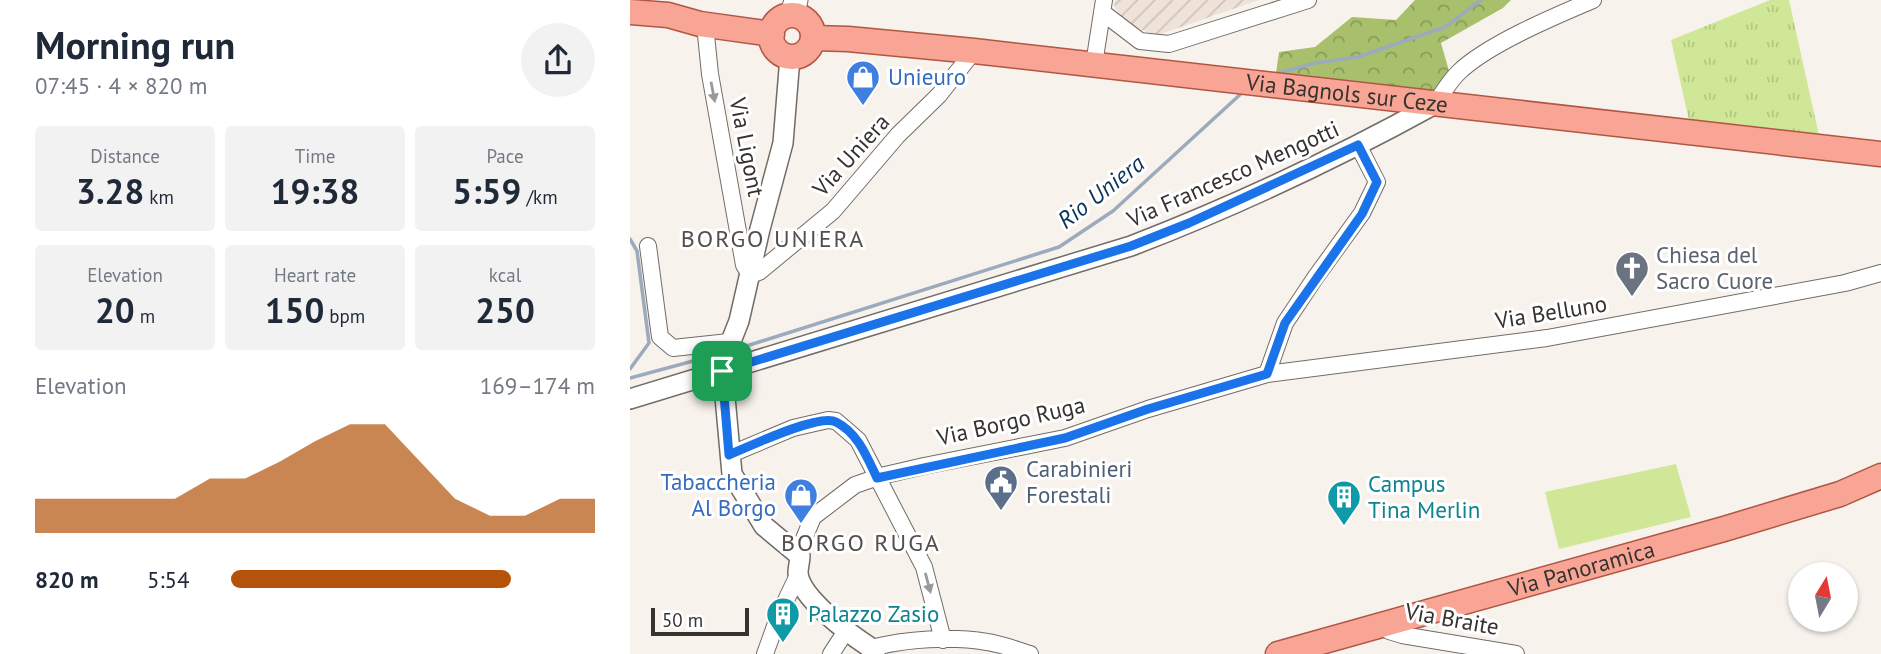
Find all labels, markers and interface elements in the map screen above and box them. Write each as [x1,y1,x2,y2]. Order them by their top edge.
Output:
text: Morning run [35,20,235,69]
button: share [521,23,595,97]
shop icon: Unieuro [844,58,882,107]
place label: Unieuro [888,62,966,91]
street label: Via Bagnols sur Ceze [1244,67,1450,119]
text: 07:45 · 4 × 820 m [35,71,207,100]
one-way arrow [708,81,719,103]
street label: Via Ligont [724,94,771,199]
street label: Via Uniera [805,107,895,203]
street label: Via Francesco Mengotti [1121,114,1343,234]
text: Distance [90,144,160,168]
text: Time [295,144,335,168]
text: Pace [486,144,524,168]
water label: Rio Uniera [1051,148,1151,235]
text: 3.28 [76,168,144,214]
text: 19:38 [271,168,359,214]
text: 5:59 [452,168,521,214]
text: km [144,185,174,209]
text: /km [521,185,558,209]
district label: BORGO UNIERA [681,223,865,254]
place label: Chiesa del Sacro Cuore [1656,240,1773,295]
church icon: Chiesa del Sacro Cuore [1613,249,1651,298]
text: Elevation [87,263,163,287]
text: Heart rate [274,263,356,287]
text: kcal [489,263,521,287]
text: 20 [95,287,135,333]
text: 150 [265,287,324,333]
text: 250 [475,287,535,333]
street label: Via Belluno [1492,288,1609,335]
text: m [135,304,155,328]
text: bpm [324,304,365,328]
pin [692,341,752,401]
icon: arrive [703,352,741,390]
text: Elevation [35,371,127,400]
text: 169–174 m [480,371,595,400]
street label: Via Borgo Ruga [933,389,1088,452]
place label: Carabinieri Forestali [1026,454,1132,509]
public building icon: Carabinieri Forestali [982,463,1020,512]
place label: Tabaccheria Al Borgo [661,467,776,522]
place label: Campus Tina Merlin [1368,469,1480,524]
shop icon: Tabaccheria Al Borgo [782,476,820,525]
building icon: Campus Tina Merlin [1325,478,1363,527]
district label: BORGO RUGA [781,527,941,558]
street label: Via Panoramica [1504,534,1658,603]
north arrow [1788,562,1858,632]
map controls [1788,562,1858,632]
text: 820 m [35,565,98,594]
text: 5:54 [147,565,190,594]
one-way arrow [923,572,934,594]
building icon: Palazzo Zasio [764,595,802,644]
street label: Via Braite [1402,596,1501,641]
place label: Palazzo Zasio [808,599,939,628]
scale bar [651,605,749,637]
text: 50 m [662,608,703,632]

